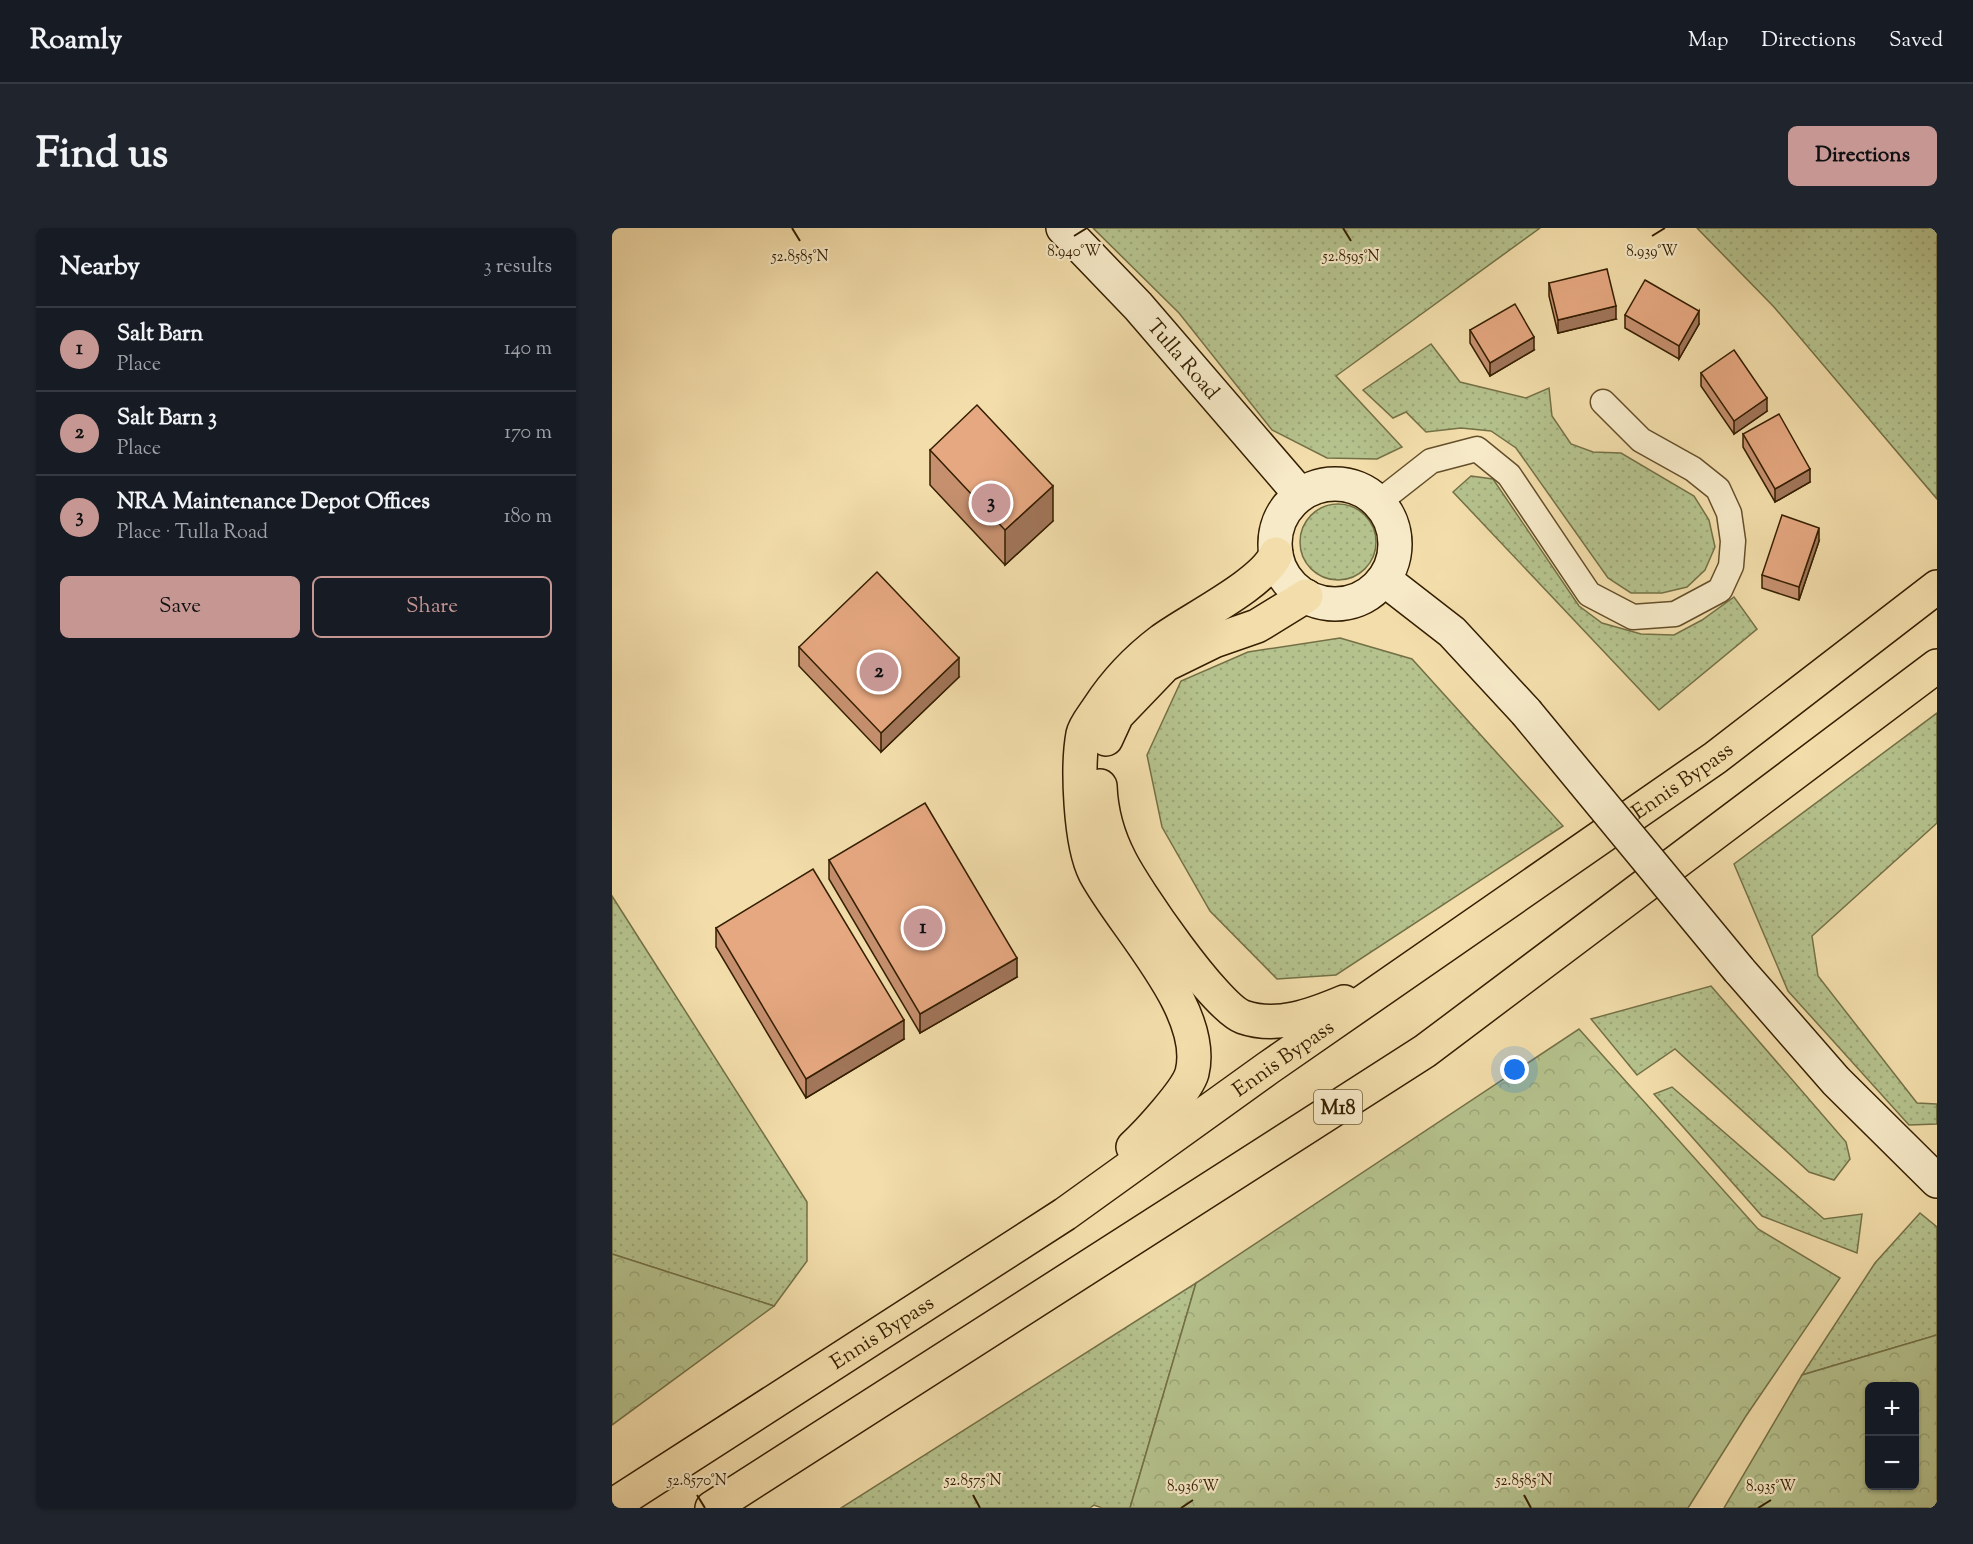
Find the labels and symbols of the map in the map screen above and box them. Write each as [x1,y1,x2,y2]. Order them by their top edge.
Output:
text: 8.940°W [1047,242,1101,263]
text: 8.939°W [1626,242,1678,263]
text: 52.8585°N [770,247,829,268]
text: 52.8595°N [1322,247,1380,268]
street label: Tulla Road [1139,313,1226,407]
pin: 3 [972,480,1010,526]
pin: 2 [860,650,898,694]
street label: Ennis Bypass [1626,736,1740,828]
pin: 1 [904,906,942,950]
street label: Ennis Bypass [1227,1013,1341,1106]
your location [1500,1055,1529,1084]
road number: M18 [1314,1090,1362,1124]
street label: Ennis Bypass [825,1289,941,1378]
text: 52.8570°N [666,1471,727,1492]
text: 52.8575°N [943,1471,1002,1492]
text: 52.8585°N [1494,1471,1553,1492]
text: 8.936°W [1167,1477,1219,1498]
text: 8.935°W [1746,1477,1796,1498]

